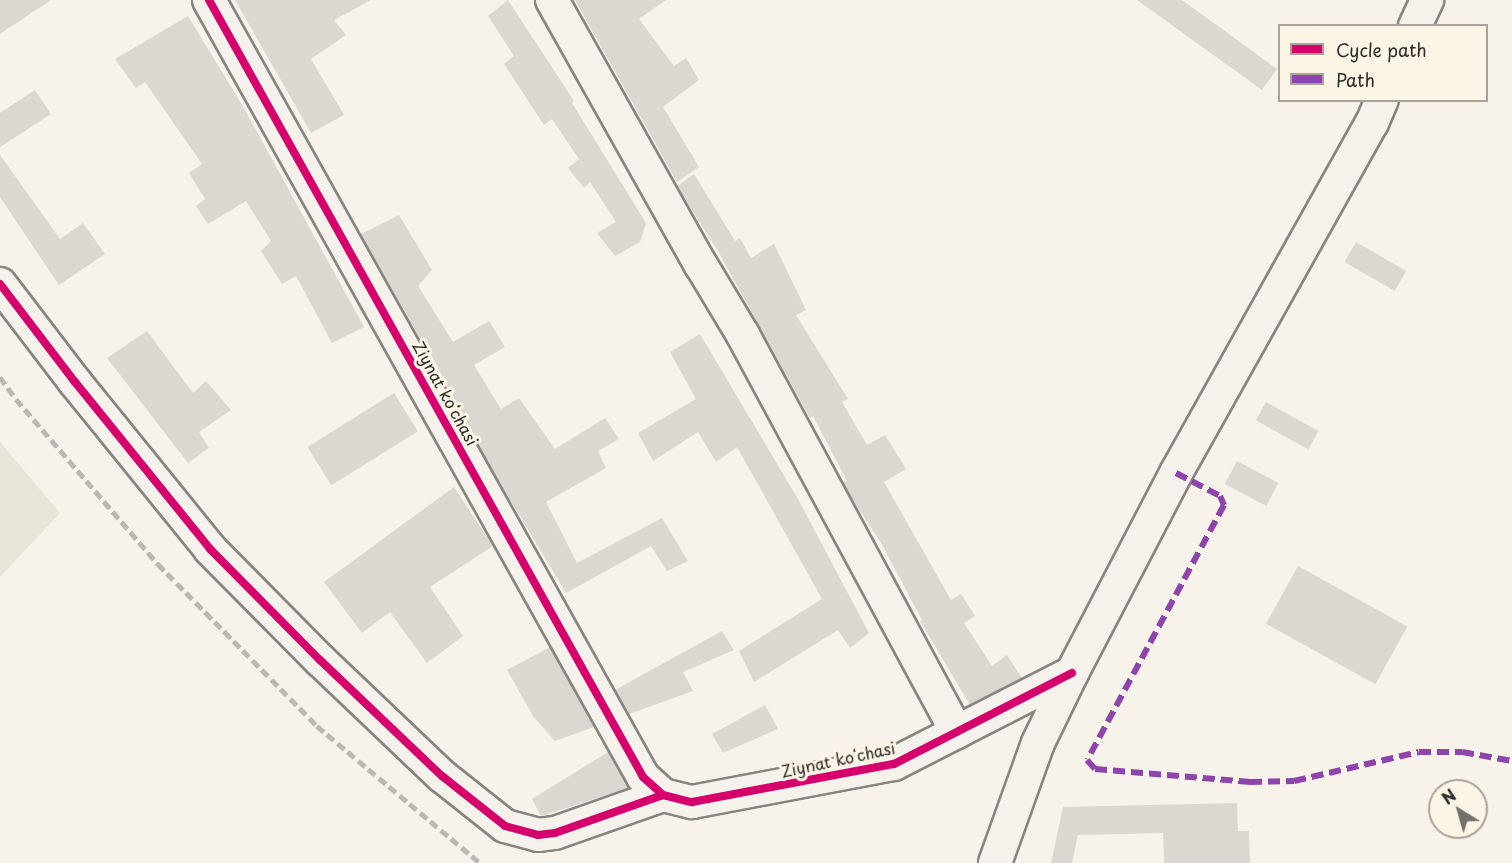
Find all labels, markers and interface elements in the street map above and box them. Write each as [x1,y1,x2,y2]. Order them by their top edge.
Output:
legend [1278,24,1488,102]
text: Cycle path [1336,36,1427,63]
text: Path [1336,66,1375,93]
street label: Ziynat koʻchasi [409,337,483,449]
street label: Ziynat koʻchasi [779,738,897,780]
north arrow [1428,779,1488,839]
text: N [1436,783,1461,810]

